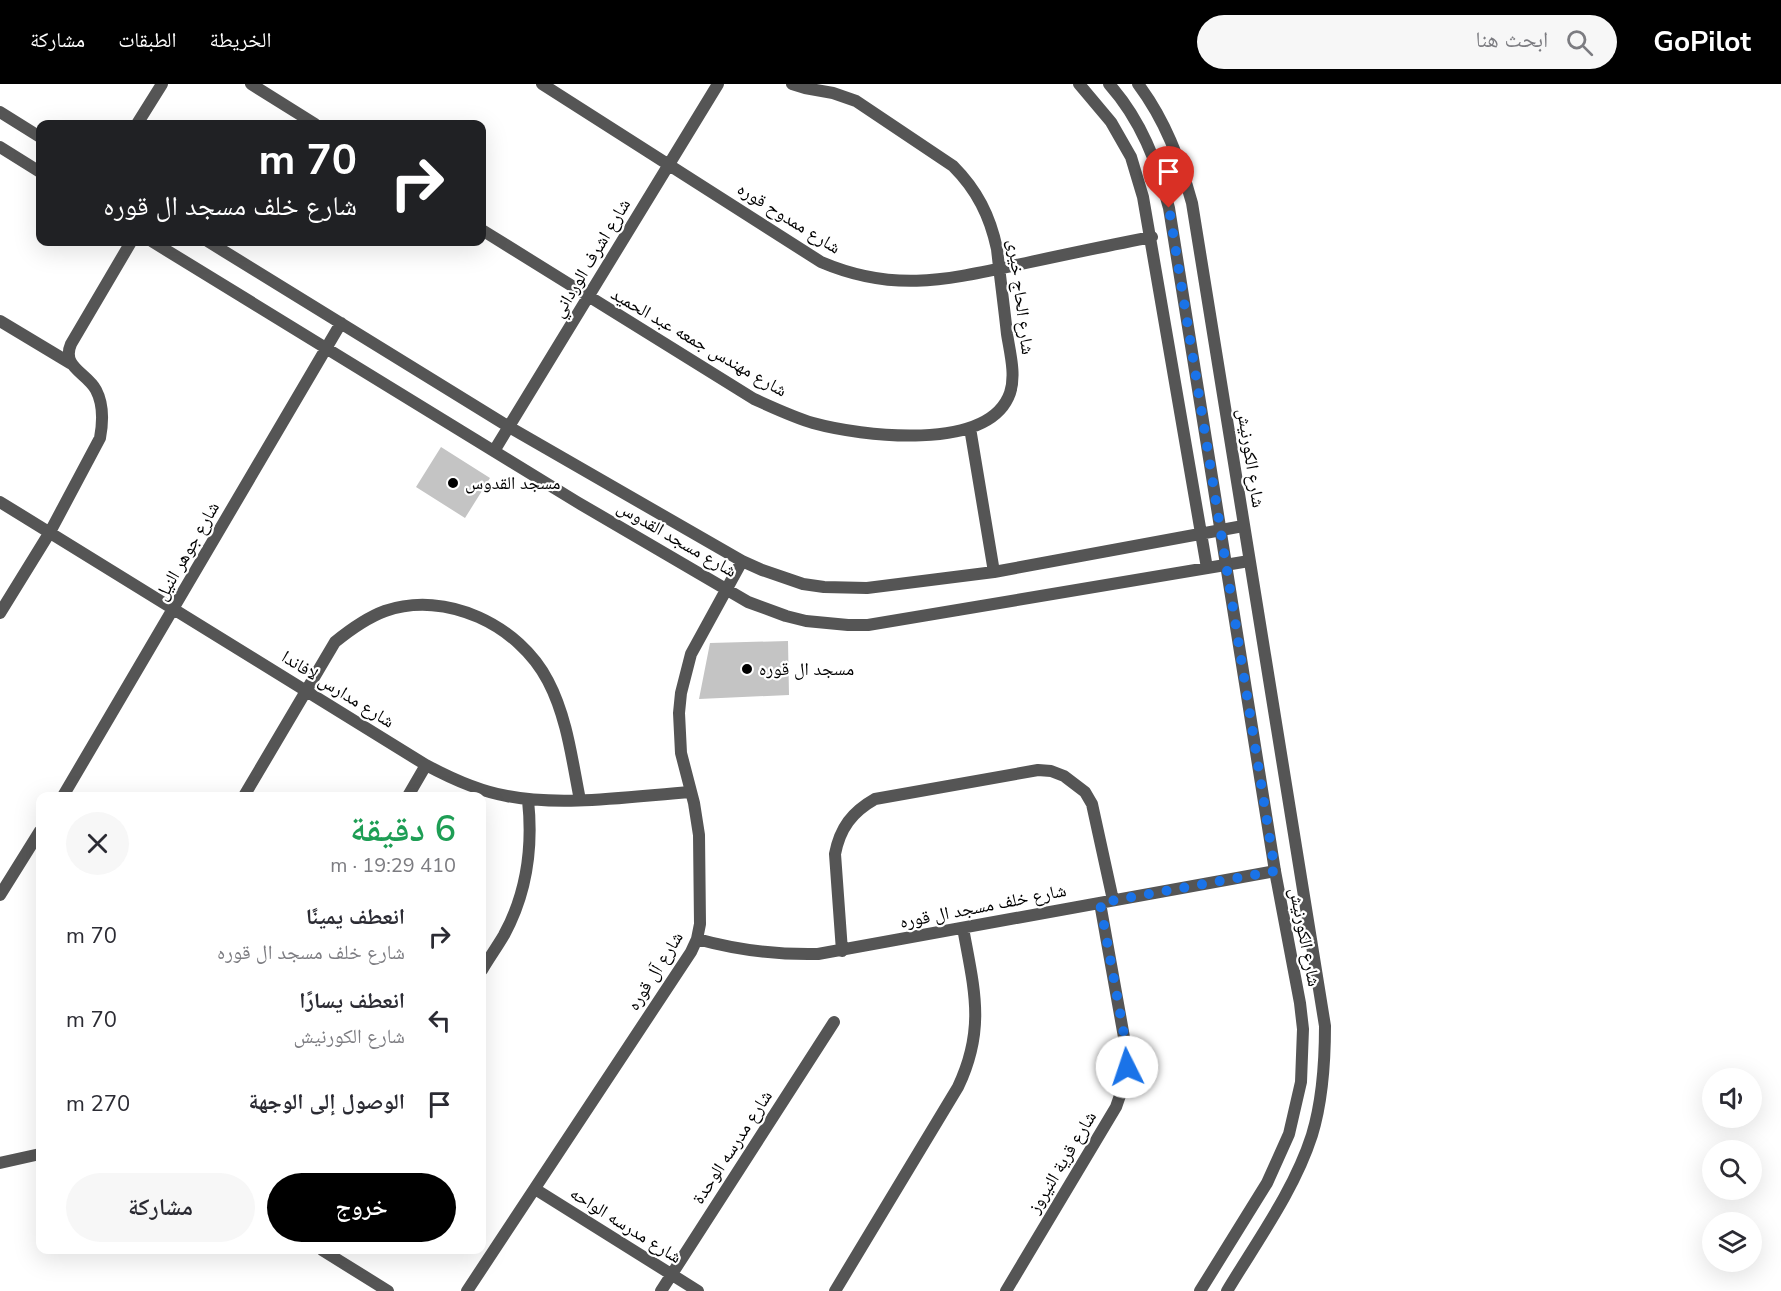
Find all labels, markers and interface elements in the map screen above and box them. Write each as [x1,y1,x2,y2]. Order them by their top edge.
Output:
search box [1197,15,1617,69]
text: GoPilot [1653,23,1751,61]
text: ابحث هنا [1476,25,1548,55]
text: مشاركة [30,26,85,54]
text: الطبقات [118,26,177,54]
text: الخريطة [210,26,271,54]
icon: search [1563,26,1596,59]
text: 70 m [258,132,357,189]
icon: right [378,144,456,222]
pin [1143,146,1194,208]
icon: arrive [1152,155,1185,188]
street label: شارع ممدوح قوره [733,177,845,259]
text: شارع خلف مسجد ال قوره [103,188,357,225]
street label: شارع اشرف الورداني [546,194,638,323]
street label: شارع الحاج خيرى [1002,238,1040,356]
street label: شارع مهندس جمعه عبد الحميد [607,282,791,402]
street label: شارع الكورنيش [1231,407,1271,509]
place label: مسجد القدوس [465,471,561,495]
marker: مسجد القدوس [446,476,460,490]
street label: شارع مسجد القدوس [613,495,741,583]
street label: شارع جوهر النيل [149,497,225,605]
street label: شارع مدارس لافاندا [277,645,399,733]
place label: مسجد ال قوره [759,657,854,681]
marker: مسجد ال قوره [740,662,754,676]
text: 6 دقيقة [350,805,456,854]
button: close [66,812,129,875]
text: 410 m · 19:29 [330,852,456,879]
street label: شارع خلف مسجد ال قوره [898,878,1068,934]
street label: شارع الكورنيش [1284,885,1326,989]
text: انعطف يمينًا [306,902,405,932]
icon: right [423,920,456,953]
text: 70 m [66,921,117,951]
street label: شارع آل قوره [621,927,689,1015]
text: شارع خلف مسجد ال قوره [217,939,405,966]
text: انعطف يسارًا [299,986,405,1016]
icon: left [423,1004,456,1037]
text: 70 m [66,1005,117,1035]
text: شارع الكورنيش [294,1023,405,1050]
position arrow [1095,1035,1159,1099]
map controls [1702,1068,1762,1272]
button: sound [1702,1068,1762,1128]
street label: شارع مدرسه الوحدة [686,1086,778,1208]
text: الوصول إلى الوجهة [248,1087,405,1117]
icon: arrive [423,1088,456,1121]
text: 270 m [66,1089,130,1119]
street label: شارع قرية النيروز [1022,1106,1102,1218]
button: search [1702,1140,1762,1200]
button: مشاركة [66,1173,255,1242]
button: خروج [267,1173,456,1242]
street label: شارع مدرسه الواحه [566,1181,686,1269]
button: layers [1702,1212,1762,1272]

